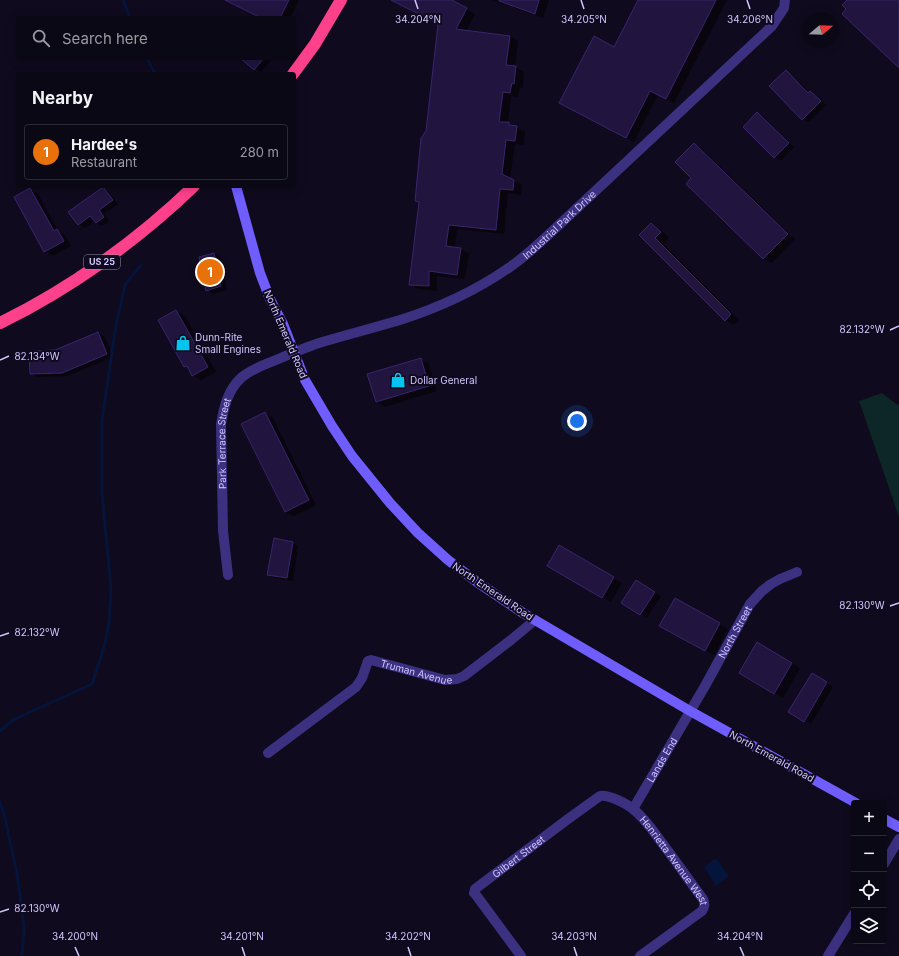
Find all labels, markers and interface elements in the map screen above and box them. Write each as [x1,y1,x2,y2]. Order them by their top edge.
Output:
north arrow [803,12,839,48]
text: 34.204°N [395,13,441,25]
text: 34.205°N [561,13,607,25]
text: 34.206°N [727,13,773,25]
search box [16,16,296,60]
icon: search [30,27,52,49]
text: Search here [62,29,148,48]
text: Nearby [32,88,93,108]
text: Hardee's [71,135,137,154]
text: 1 [43,144,49,160]
text: 280 m [240,144,279,160]
text: Restaurant [71,154,137,170]
street label: Industrial Park Drive [520,188,598,261]
road number: US 25 [84,255,120,269]
pin: 1 [197,257,223,287]
street label: North Emerald Road [262,288,310,380]
text: 82.132°W [839,323,885,335]
place label: Dunn-Rite Small Engines [195,331,261,355]
shop icon: Dunn-Rite Small Engines [174,334,192,352]
text: 82.134°W [14,350,60,362]
shop icon: Dollar General [389,371,407,389]
place label: Dollar General [410,374,477,386]
street label: Park Terrace Street [215,395,233,489]
your location [567,411,587,431]
street label: North Emerald Road [450,559,536,623]
text: 82.130°W [839,599,885,611]
street label: North Street [715,603,754,660]
text: 82.132°W [14,626,60,638]
street label: Truman Avenue [379,657,453,686]
street label: North Emerald Road [728,728,816,784]
street label: Lands End [644,735,679,784]
map controls [851,800,887,944]
button: + [851,800,887,836]
street label: Henrietta Avenue West [638,813,711,906]
street label: Gilbert Street [490,832,548,880]
button: − [851,836,887,872]
button: locate [851,872,887,908]
text: 82.130°W [14,902,60,914]
button: layers [851,908,887,944]
text: 34.200°N [52,930,98,942]
text: 34.201°N [220,930,264,942]
text: 34.202°N [385,930,431,942]
text: 34.203°N [551,930,597,942]
text: 34.204°N [717,930,763,942]

